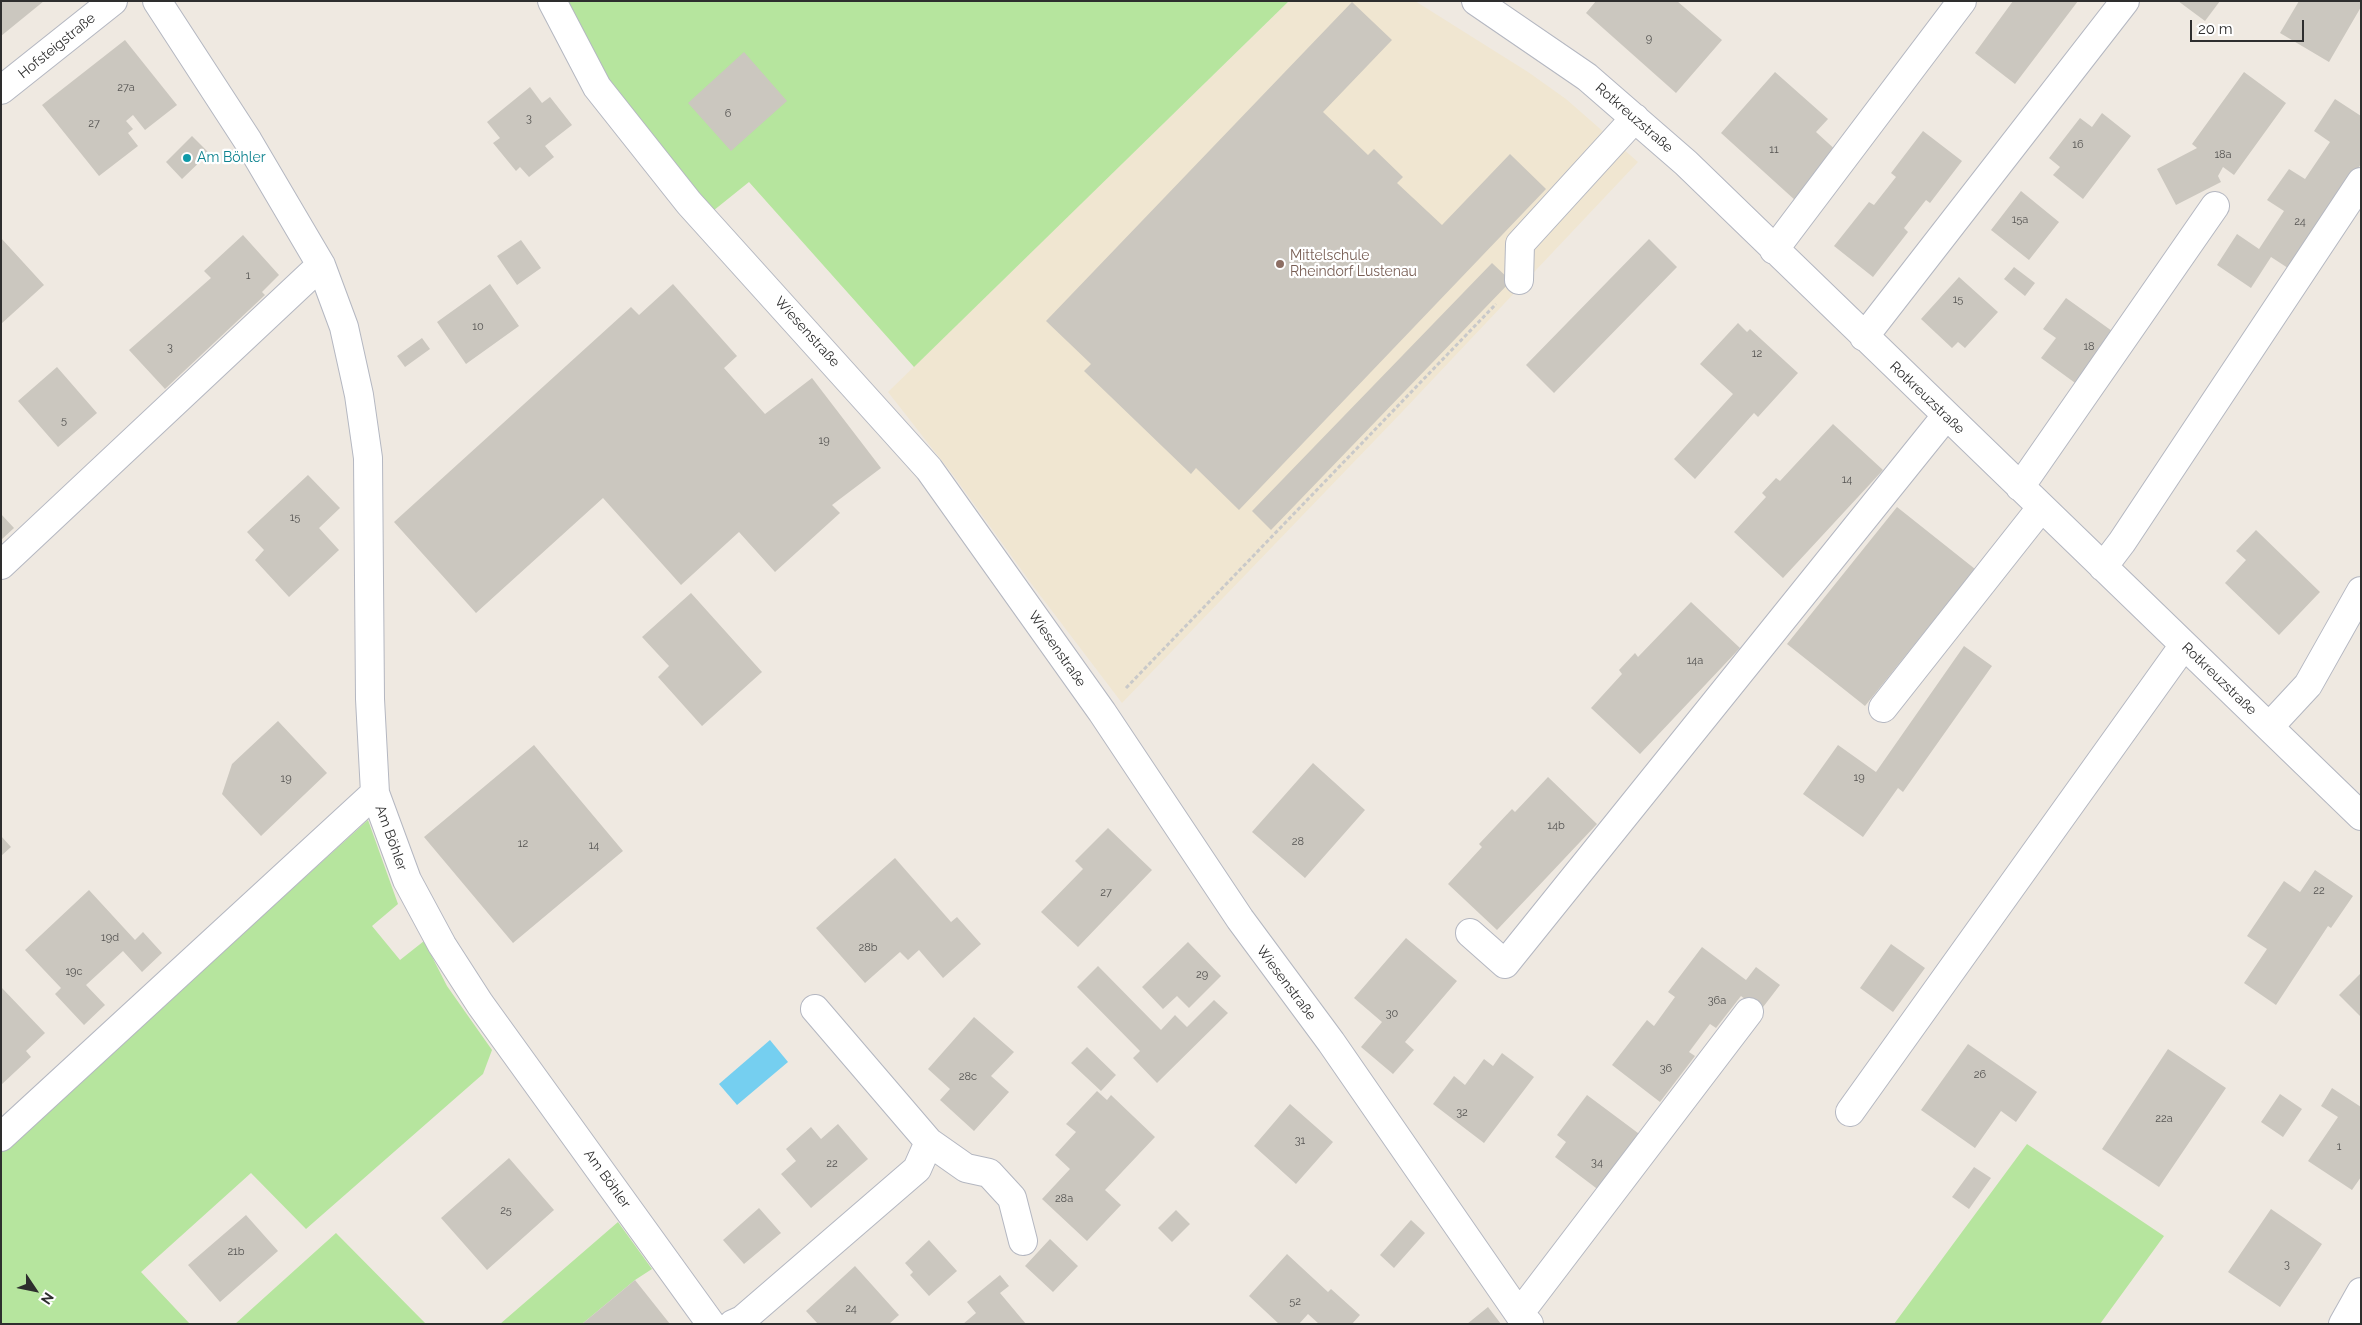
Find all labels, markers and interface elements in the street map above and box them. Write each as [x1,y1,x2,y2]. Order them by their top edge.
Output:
street label: Hofsteigstraße [15,10,99,82]
scale bar [2192,10,2306,42]
text: 20 m [2198,20,2233,38]
house number: 9 [1646,32,1652,46]
street label: Rotkreuzstraße [1592,80,1676,156]
house number: 27a [117,81,135,95]
house number: 6 [725,107,731,121]
house number: 3 [526,112,532,126]
house number: 27 [88,117,100,131]
house number: 16 [2072,138,2084,152]
house number: 11 [1769,143,1779,157]
house number: 18a [2214,148,2232,162]
place label: Am Böhler [197,150,266,166]
marker: Am Böhler [181,152,193,164]
house number: 15a [2012,213,2028,227]
house number: 24 [2294,215,2306,229]
place label: Mittelschule Rheindorf Lustenau [1290,248,1417,280]
marker: Mittelschule Rheindorf Lustenau [1274,258,1286,270]
house number: 1 [246,269,250,283]
street label: Wiesenstraße [771,293,843,371]
house number: 15 [1953,293,1963,307]
house number: 10 [472,320,484,334]
house number: 18 [2083,340,2095,354]
house number: 3 [167,341,173,355]
house number: 12 [1752,347,1762,361]
street label: Rotkreuzstraße [1886,358,1968,438]
house number: 5 [61,414,67,428]
house number: 19 [818,434,830,448]
house number: 14 [1842,473,1852,487]
house number: 15 [290,511,300,525]
street label: Wiesenstraße [1025,608,1089,690]
street label: Rotkreuzstraße [2178,639,2260,719]
house number: 14a [1687,654,1703,668]
house number: 19 [1853,771,1865,785]
house number: 19 [280,772,292,786]
street label: Am Böhler [371,803,411,873]
house number: 14b [1547,819,1565,833]
house number: 28 [1292,835,1304,849]
house number: 12 [518,837,528,851]
house number: 14 [589,839,599,853]
house number: 22 [2313,884,2325,898]
house number: 27 [1100,886,1112,900]
house number: 19d [101,931,119,945]
house number: 28b [858,941,878,955]
street label: Wiesenstraße [1253,942,1319,1024]
house number: 19c [65,965,83,979]
house number: 29 [1196,968,1208,982]
house number: 36a [1708,994,1726,1008]
house number: 30 [1386,1007,1398,1021]
house number: 36 [1660,1062,1672,1076]
house number: 26 [1974,1068,1986,1082]
house number: 28c [959,1070,977,1084]
house number: 32 [1456,1106,1468,1120]
house number: 22a [2155,1112,2173,1126]
house number: 31 [1295,1134,1305,1148]
house number: 1 [2337,1140,2341,1154]
street label: Am Böhler [580,1146,634,1212]
house number: 34 [1591,1156,1603,1170]
house number: 22 [826,1157,838,1171]
house number: 28a [1055,1192,1073,1206]
house number: 25 [500,1204,512,1218]
house number: 21b [227,1245,245,1259]
house number: 3 [2284,1258,2290,1272]
north arrow [10,1265,60,1315]
text: N [38,1289,57,1307]
house number: 52 [1289,1295,1301,1309]
house number: 24 [845,1302,857,1316]

